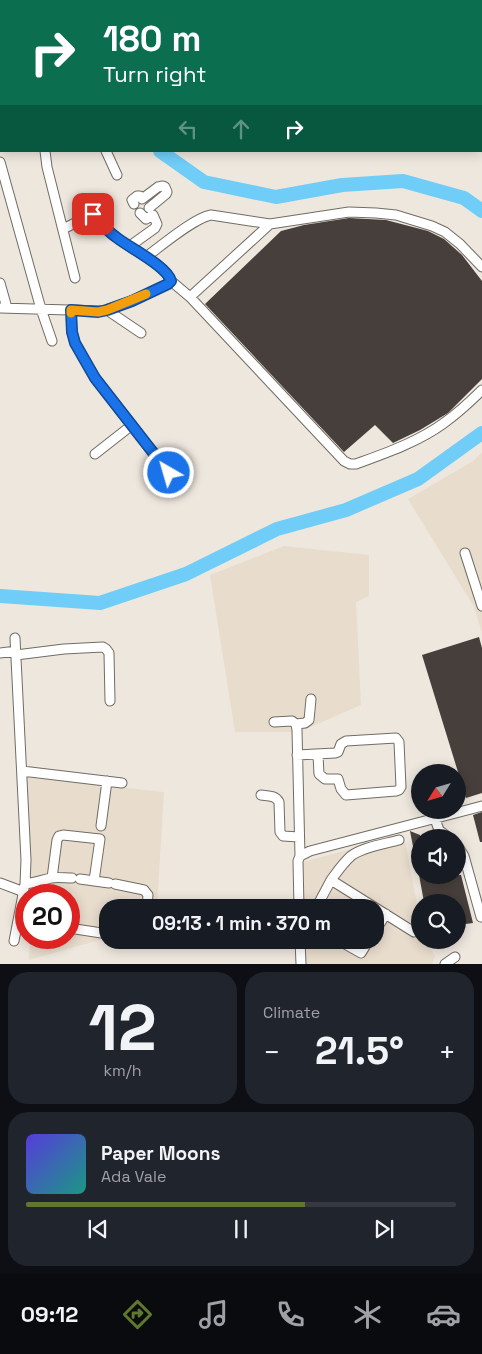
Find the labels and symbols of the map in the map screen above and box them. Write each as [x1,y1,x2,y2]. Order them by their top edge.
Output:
pin [72,193,114,235]
position arrow [142,446,194,498]
north arrow [411,764,466,819]
speed limit sign: 20 [15,884,80,949]

